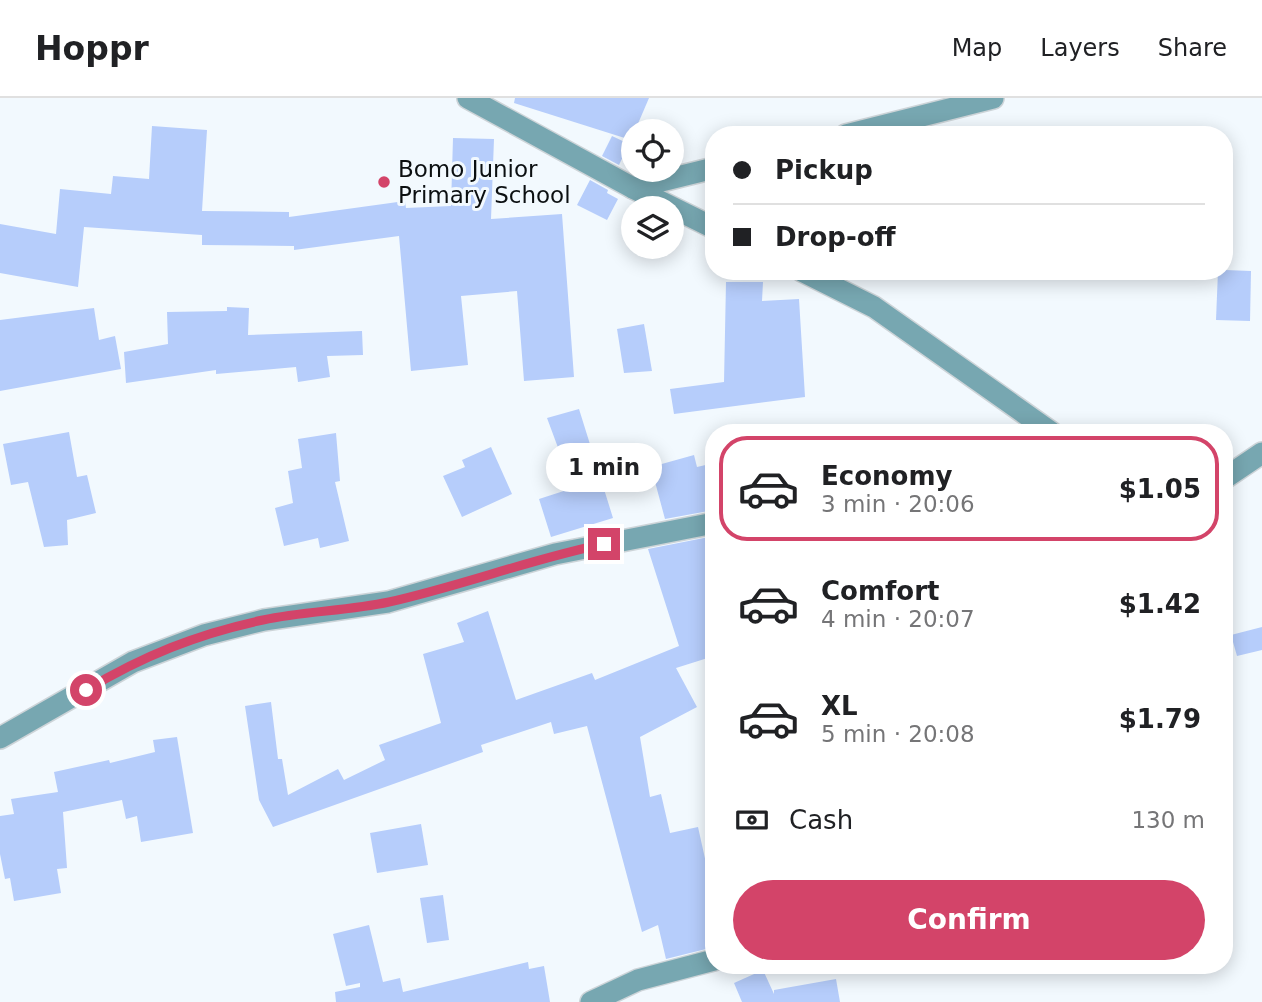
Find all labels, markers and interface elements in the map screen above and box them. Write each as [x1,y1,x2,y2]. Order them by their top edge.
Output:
text: Hoppr [35,29,149,68]
text: Map [952,34,1002,62]
text: Layers [1040,34,1120,62]
text: Share [1158,34,1227,62]
map controls [621,119,684,259]
button: locate [621,119,684,182]
text: Pickup [775,155,873,185]
place label: Bomo Junior Primary School [398,156,571,208]
marker: Bomo Junior Primary School [376,174,392,190]
button: layers [621,196,684,259]
text: Drop-off [775,222,896,252]
callout: 1 min [546,442,662,492]
text: 1 min [568,454,640,480]
icon: car [737,457,800,520]
text: Economy [821,461,952,491]
text: $1.05 [1119,474,1201,504]
text: 3 min · 20:06 [821,491,975,517]
route end [588,528,620,560]
icon: car [737,572,800,635]
text: Comfort [821,576,939,606]
text: $1.42 [1119,589,1201,619]
text: 4 min · 20:07 [821,606,975,632]
route start [70,674,102,706]
icon: car [737,687,800,750]
text: XL [821,691,858,721]
text: $1.79 [1119,704,1201,734]
text: 5 min · 20:08 [821,721,975,747]
icon: cash [733,801,771,839]
text: Cash [789,805,853,835]
text: 130 m [1131,807,1205,833]
button: Confirm [733,880,1205,960]

